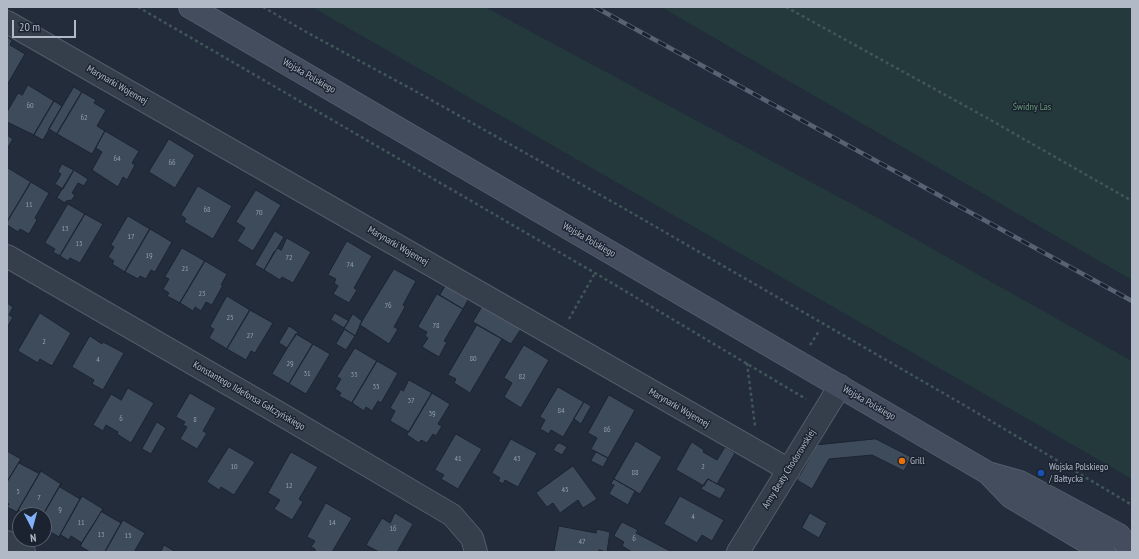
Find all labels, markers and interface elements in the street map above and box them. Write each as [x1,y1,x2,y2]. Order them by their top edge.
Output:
scale bar [14,12,78,38]
text: 20 m [19,19,40,34]
street label: Wojska Polskiego [280,56,338,96]
street label: Marynarki Wojennej [84,63,150,107]
house number: 60 [26,101,34,111]
park label: Świdny Las [1013,101,1051,113]
house number: 62 [80,113,88,123]
house number: 64 [113,154,121,164]
house number: 66 [168,158,176,168]
house number: 11 [25,200,33,210]
house number: 68 [203,205,211,215]
house number: 70 [255,208,263,218]
street label: Wojska Polskiego [560,220,618,260]
house number: 13 [61,224,69,234]
street label: Marynarki Wojennej [365,224,431,268]
house number: 17 [127,232,135,242]
house number: 15 [75,239,83,249]
house number: 19 [145,251,153,261]
house number: 72 [285,253,293,263]
house number: 74 [346,260,354,270]
house number: 21 [181,264,189,274]
house number: 23 [198,289,206,299]
house number: 76 [384,301,392,311]
house number: 25 [226,313,234,323]
house number: 78 [432,321,440,331]
house number: 27 [246,331,254,341]
house number: 2 [42,337,46,347]
house number: 80 [469,354,477,364]
house number: 4 [96,355,100,365]
street label: Konstantego Ildefonsa Gałczyńskiego [191,359,307,433]
house number: 29 [286,359,294,369]
house number: 31 [303,369,311,379]
house number: 33 [350,370,358,380]
house number: 82 [518,372,526,382]
house number: 35 [372,382,380,392]
street label: Wojska Polskiego [840,383,898,423]
street label: Marynarki Wojennej [646,386,712,430]
house number: 37 [407,396,415,406]
house number: 84 [557,406,565,416]
house number: 39 [428,409,436,419]
house number: 6 [119,414,123,424]
house number: 8 [193,415,197,425]
house number: 86 [603,425,611,435]
street label: Anny Beaty Chodorowskiej [760,427,818,511]
house number: 41 [454,454,462,464]
house number: 43 [513,454,521,464]
place label: Grill [910,455,924,467]
marker: Grill [897,456,907,466]
place label: Wojska Polskiego / Bałtycka [1049,461,1108,484]
house number: 10 [230,462,238,472]
house number: 2 [701,462,705,472]
house number: 88 [631,468,639,478]
marker: Wojska Polskiego / Bałtycka [1036,468,1046,478]
house number: 12 [285,481,293,491]
house number: 45 [561,485,569,495]
house number: 5 [16,487,20,497]
house number: 7 [37,493,41,503]
house number: 9 [58,505,62,515]
north arrow [12,507,52,547]
house number: 4 [691,512,695,522]
house number: 11 [77,518,85,528]
house number: 14 [328,518,336,528]
house number: 16 [389,524,397,534]
house number: 13 [97,530,105,540]
text: N [29,531,37,545]
house number: 15 [124,531,132,541]
house number: 6 [632,534,636,544]
house number: 47 [578,537,586,547]

